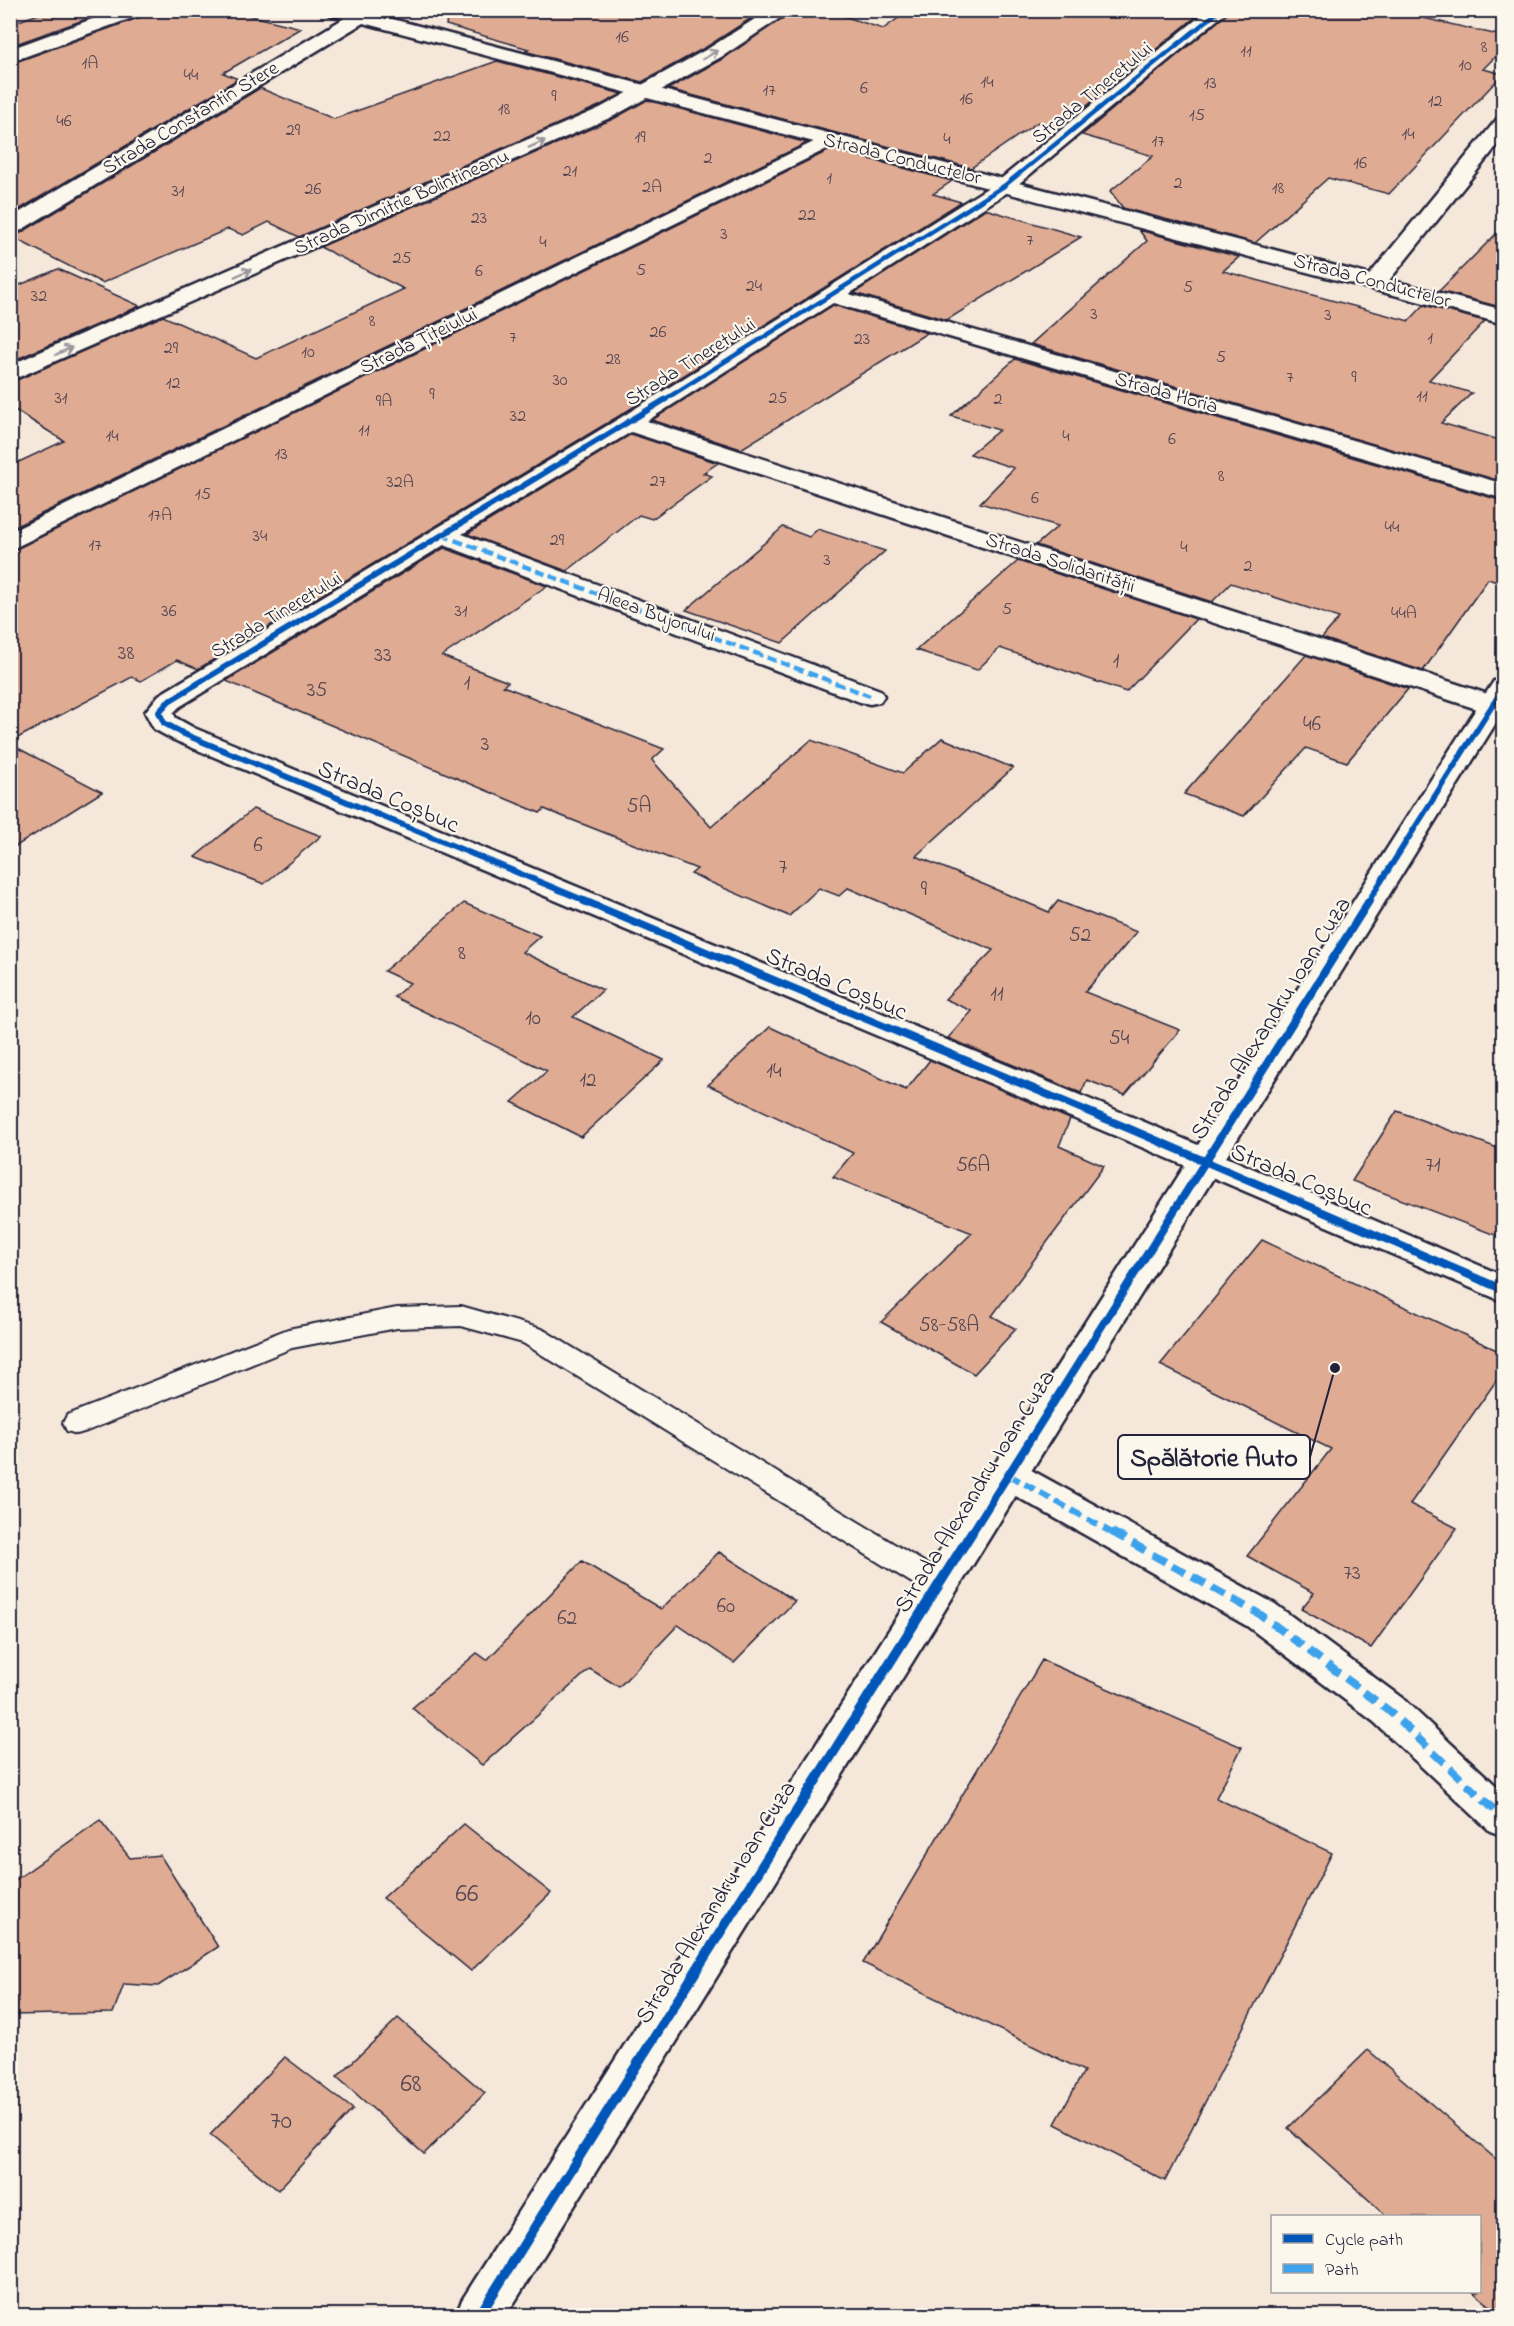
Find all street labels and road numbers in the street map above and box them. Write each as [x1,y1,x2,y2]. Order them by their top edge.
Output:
street label: Strada Tineretului [1026,36,1160,152]
street label: Strada Constantin Stere [97,55,285,183]
street label: Strada Conductelor [820,126,985,194]
street label: Strada Dimitrie Bolintineanu [290,142,514,264]
street label: Strada Conductelor [1290,247,1455,317]
street label: Strada Țițeiului [355,301,483,383]
street label: Strada Tineretului [620,311,762,415]
street label: Strada Horia [1111,365,1221,423]
street label: Strada Solidarității [981,526,1139,602]
street label: Strada Tineretului [206,565,348,667]
street label: Aleea Bujorului [593,581,719,651]
street label: Strada Coșbuc [312,752,465,844]
street label: Strada Alexandru Ioan Cuza [1183,891,1361,1147]
street label: Strada Coșbuc [760,939,913,1031]
street label: Strada Coșbuc [1225,1135,1378,1227]
street label: Strada Alexandru Ioan Cuza [887,1364,1065,1620]
street label: Strada Alexandru Ioan Cuza [628,1775,806,2031]

